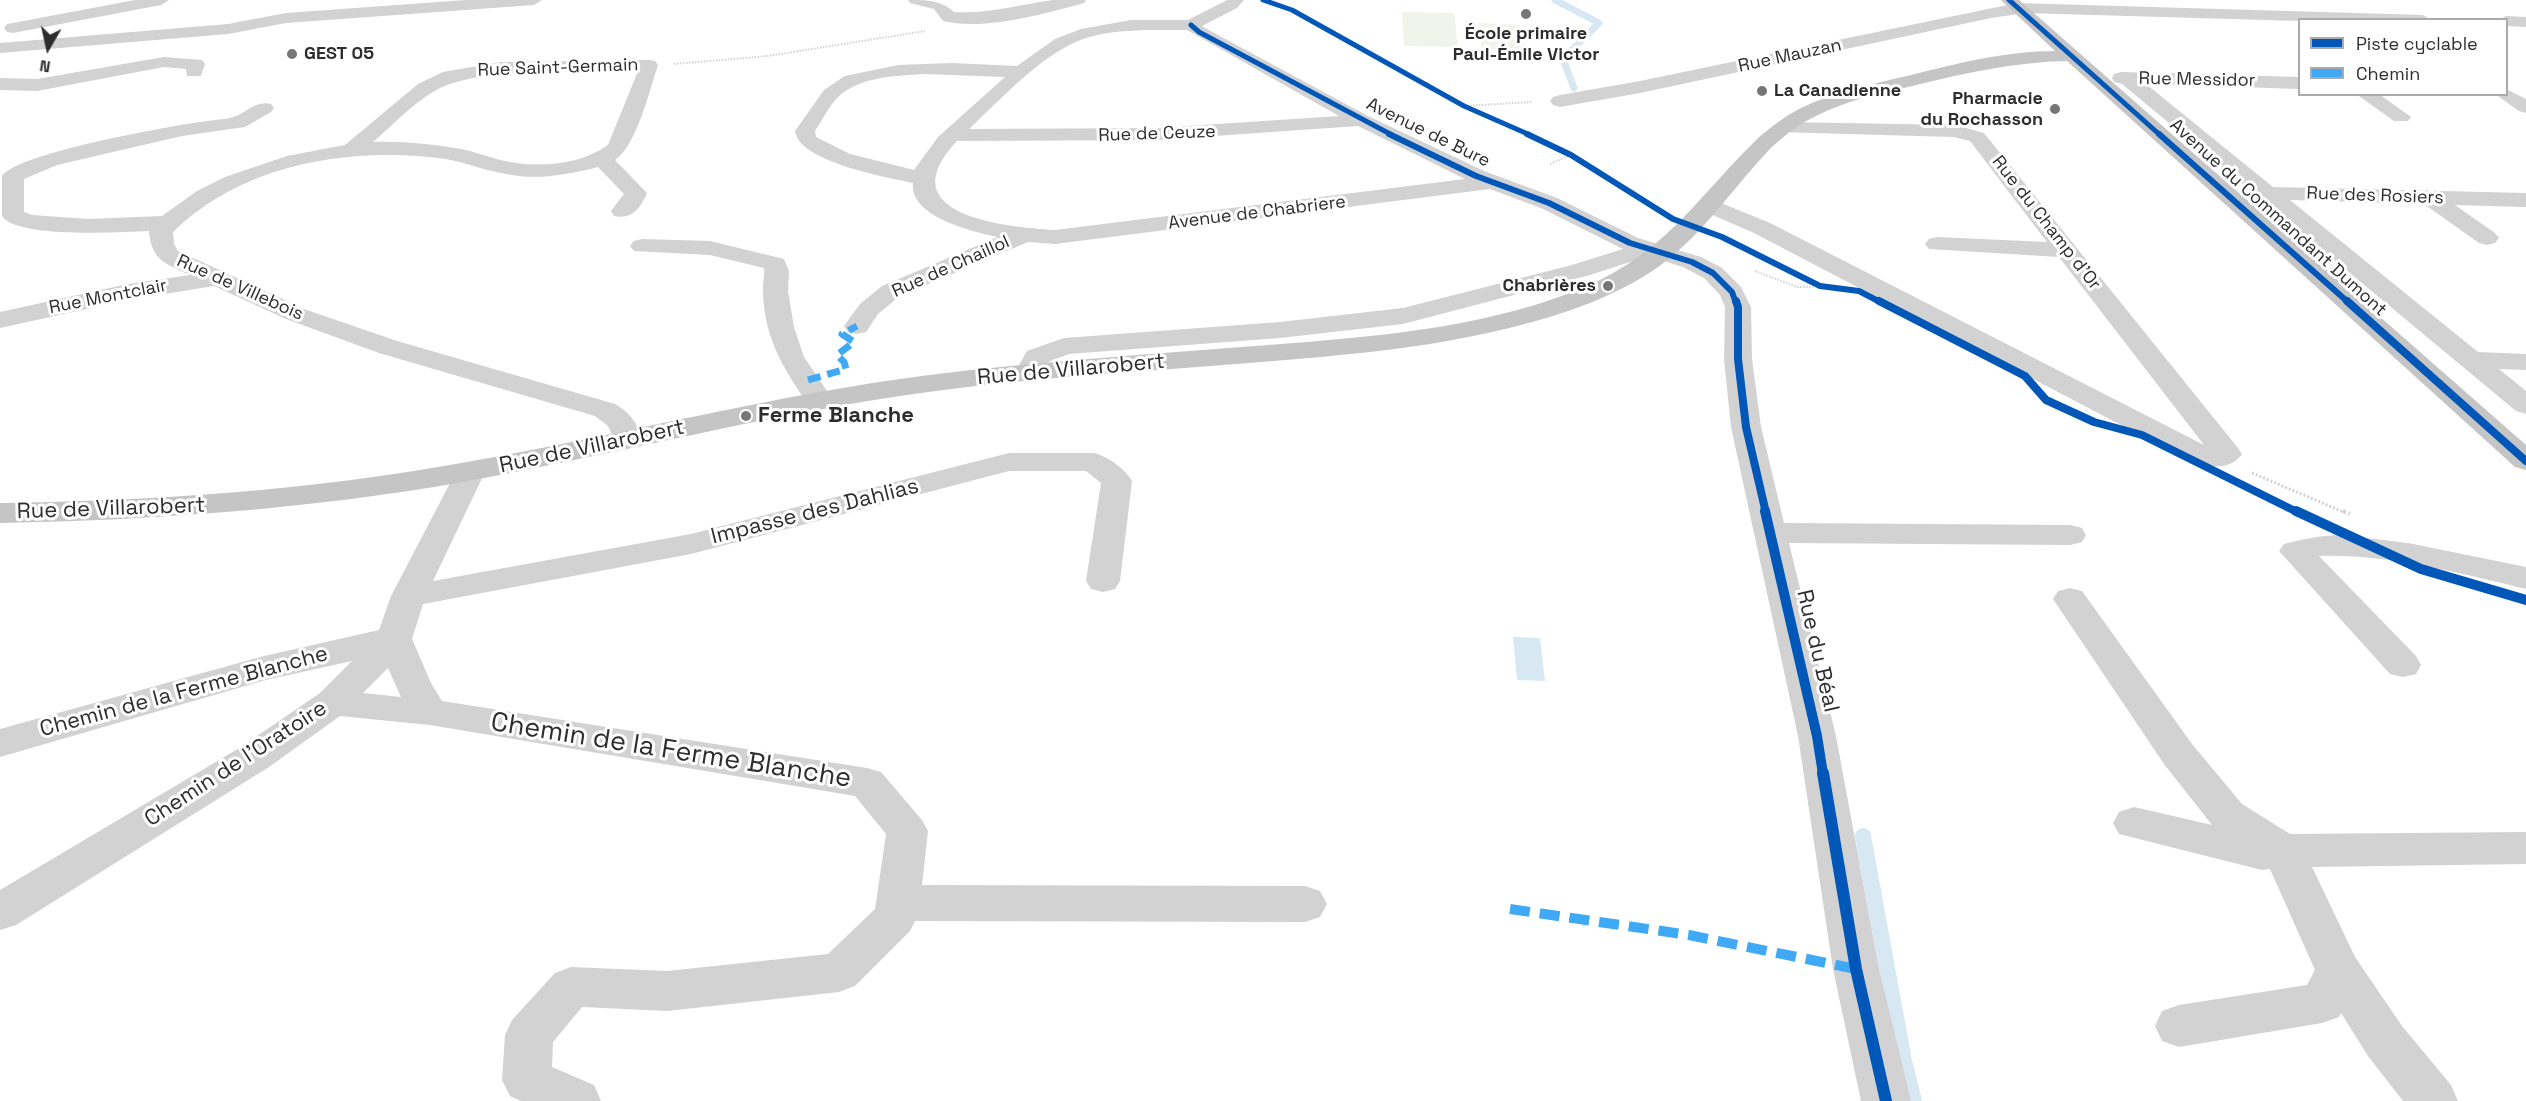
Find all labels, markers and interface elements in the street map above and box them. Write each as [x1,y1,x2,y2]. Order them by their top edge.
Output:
marker: École primaire Paul-Émile Victor [1519,7,1533,21]
north arrow [18,18,78,78]
legend [2298,18,2508,96]
place label: École primaire Paul-Émile Victor [1453,23,1599,66]
text: Piste cyclable [2356,32,2478,55]
street label: Rue Mauzan [1736,35,1844,77]
place label: GEST 05 [304,43,374,65]
marker: GEST 05 [285,47,299,61]
street label: Rue Saint-Germain [477,54,639,82]
text: N [38,55,52,77]
text: Chemin [2356,62,2420,85]
street label: Rue Messidor [2138,68,2256,92]
place label: La Canadienne [1774,80,1901,102]
marker: La Canadienne [1755,84,1769,98]
place label: Pharmacie du Rochasson [1921,88,2043,130]
street label: Avenue de Bure [1363,94,1493,172]
marker: Pharmacie du Rochasson [2048,102,2062,116]
street label: Avenue du Commandant Dumont [2165,115,2391,321]
street label: Rue de Ceuze [1098,121,1216,147]
street label: Rue du Champ d'Or [1987,152,2105,294]
street label: Rue des Rosiers [2306,183,2444,209]
street label: Avenue de Chabriere [1167,191,1347,235]
street label: Rue de Chaillol [889,231,1013,303]
street label: Rue de Villebois [173,250,307,326]
street label: Rue Montclair [47,275,169,319]
place label: Chabrières [1503,275,1596,297]
marker: Chabrières [1601,279,1615,293]
street label: Rue de Villarobert [976,349,1166,391]
place label: Ferme Blanche [758,403,914,429]
marker: Ferme Blanche [739,409,753,423]
street label: Rue de Villarobert [497,415,687,479]
street label: Impasse des Dahlias [708,473,922,551]
street label: Rue de Villarobert [16,493,206,525]
street label: Rue du Béal [1790,587,1844,715]
street label: Chemin de la Ferme Blanche [37,641,331,743]
street label: Chemin de l'Oratoire [140,695,332,833]
street label: Chemin de la Ferme Blanche [488,706,854,796]

